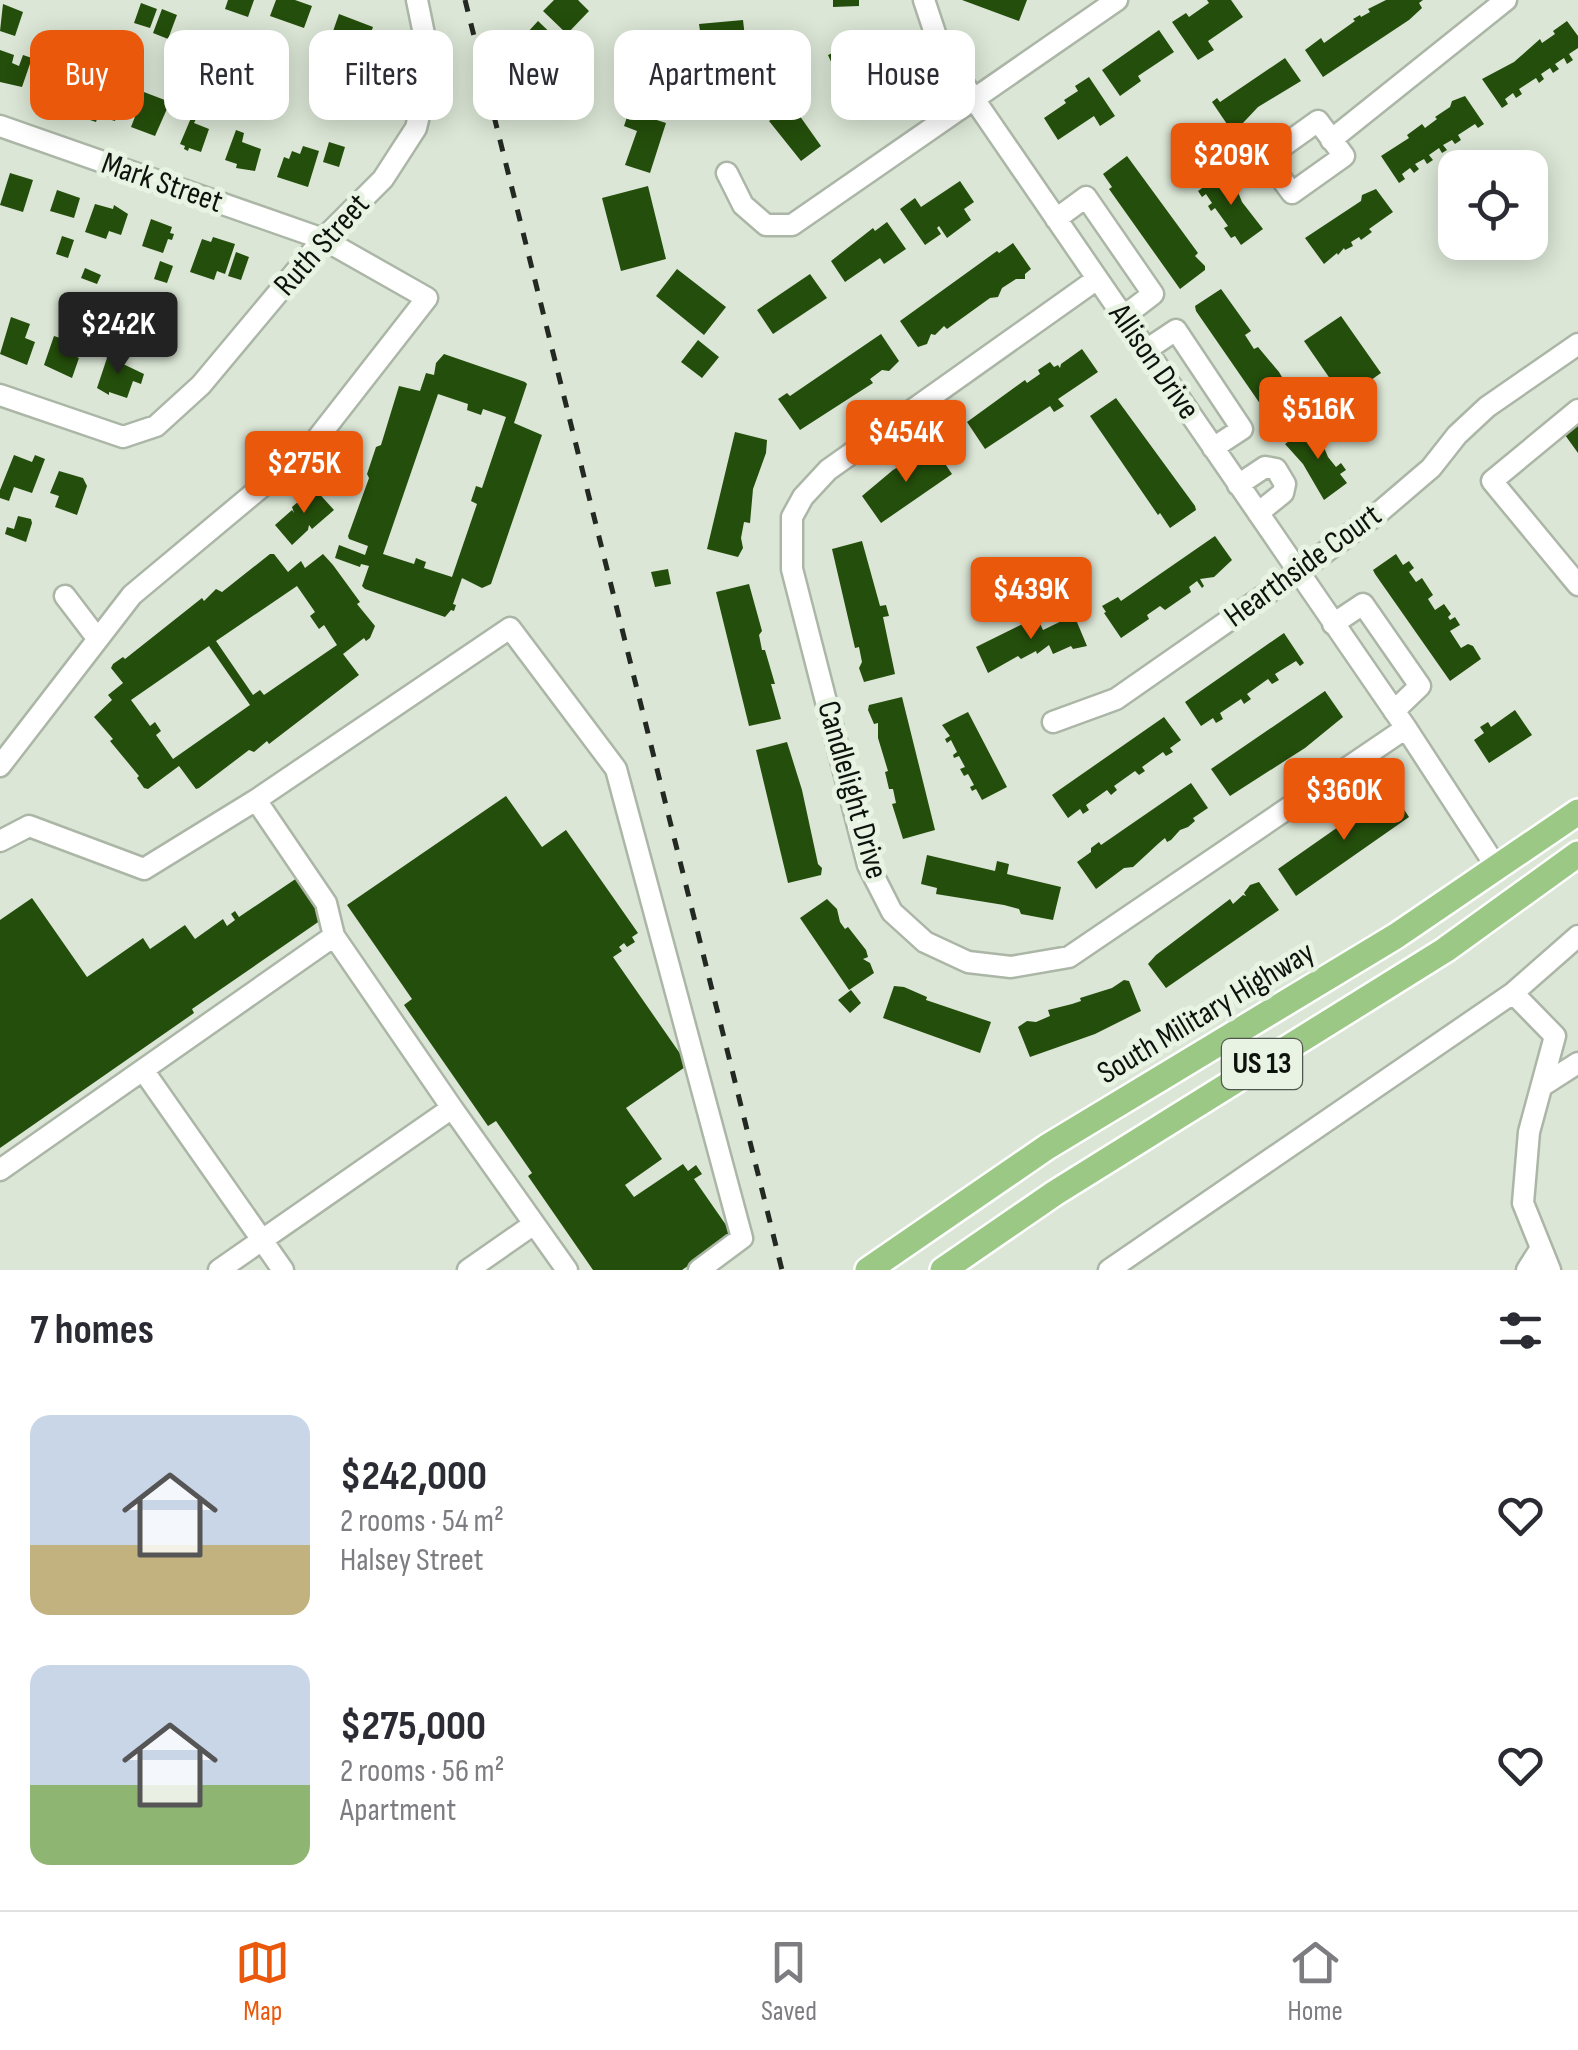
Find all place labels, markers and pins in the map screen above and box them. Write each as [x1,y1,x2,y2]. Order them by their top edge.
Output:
pin: $209K [1161,123,1301,208]
pin: $242K [48,292,188,377]
pin: $516K [1248,377,1388,462]
pin: $454K [836,400,976,485]
pin: $275K [234,431,374,516]
pin: $439K [961,557,1101,642]
pin: $360K [1274,758,1414,843]

